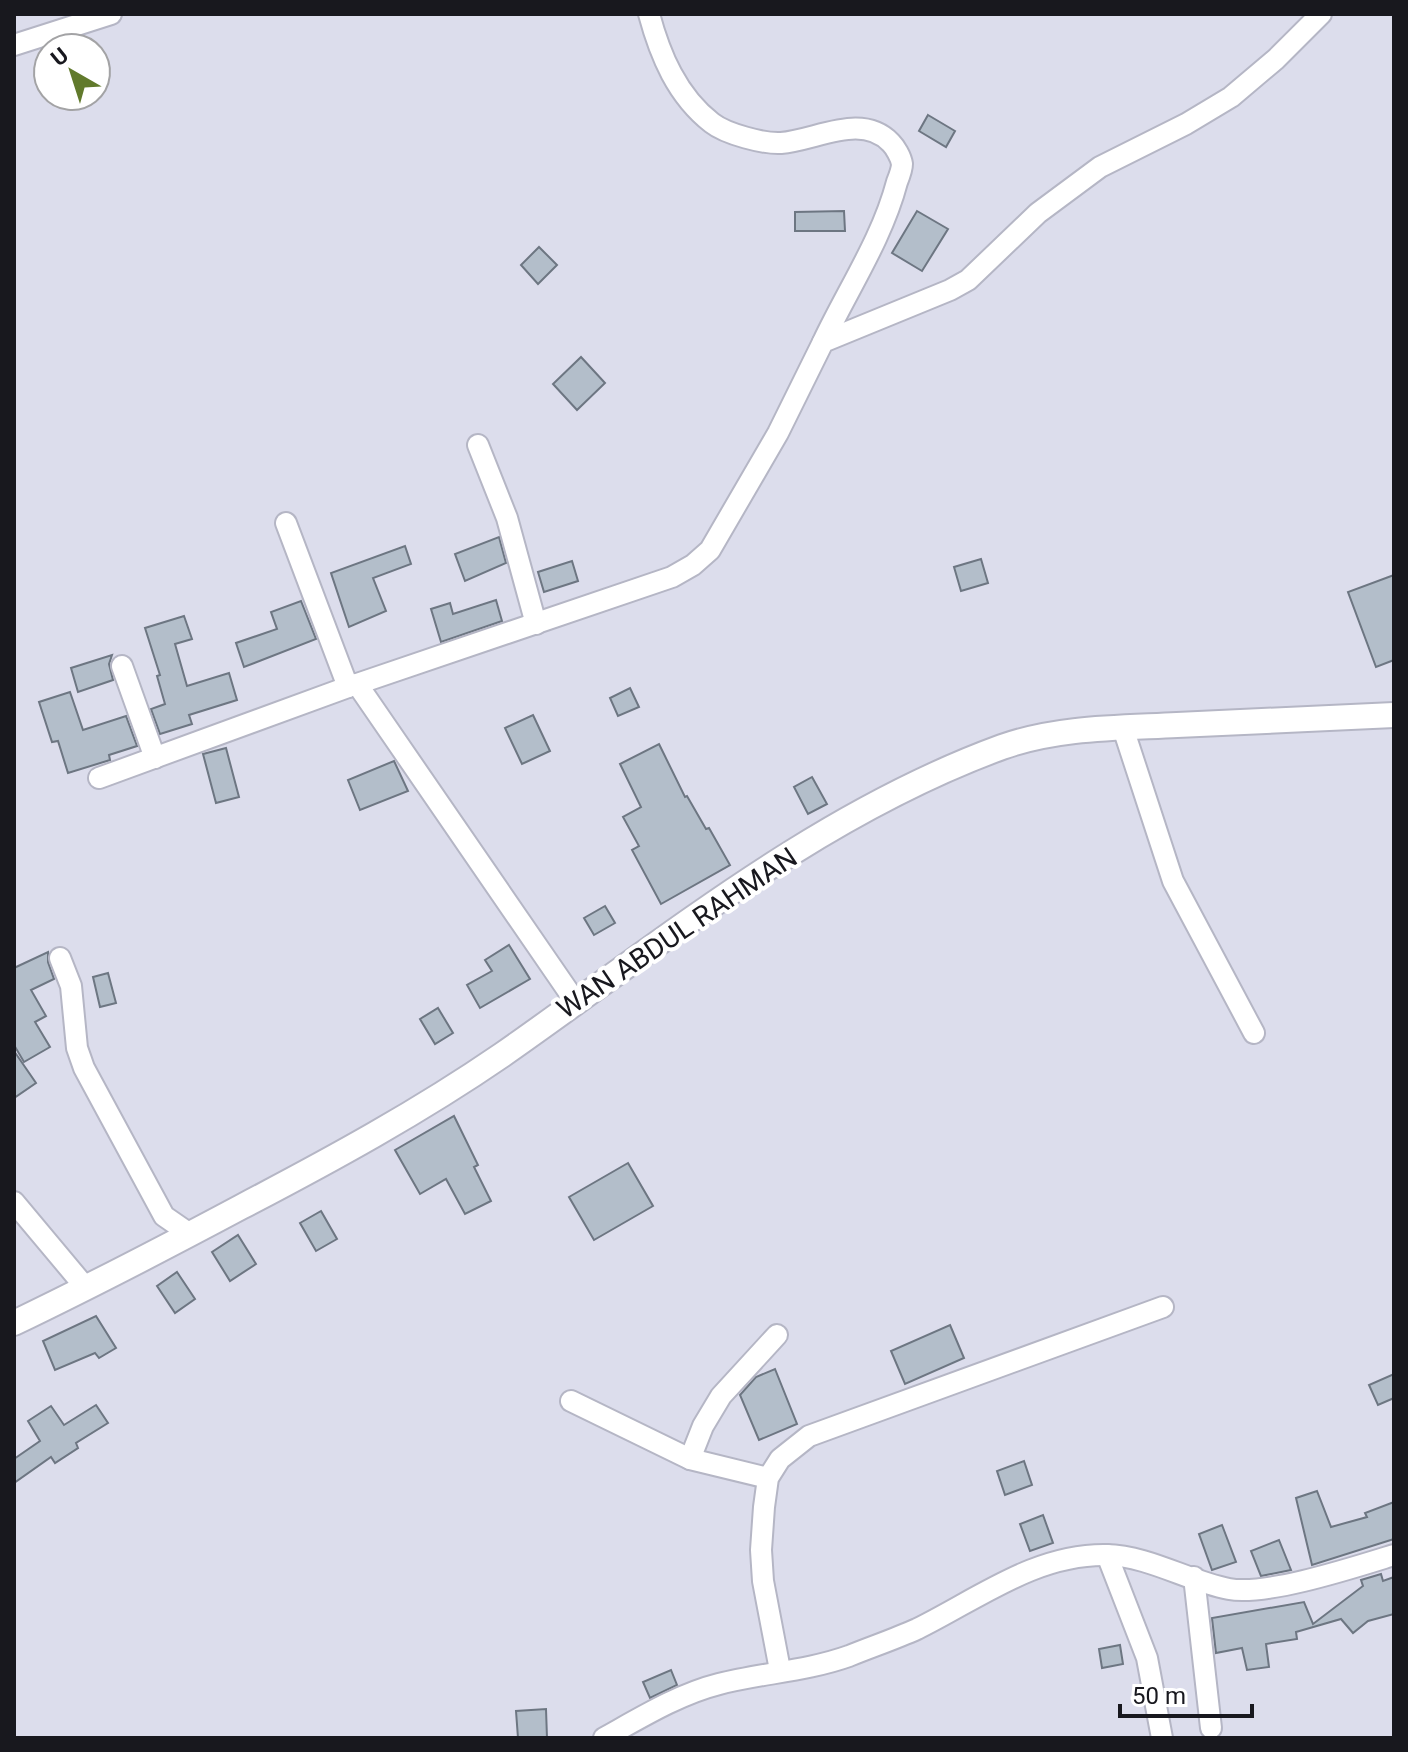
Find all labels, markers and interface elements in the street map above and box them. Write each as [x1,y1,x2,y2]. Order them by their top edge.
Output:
north arrow [32,32,112,112]
text: U [46,43,73,71]
street label: WAN ABDUL RAHMAN [551,840,803,1026]
scale bar [1120,1668,1252,1718]
text: 50 m [1132,1682,1186,1710]

